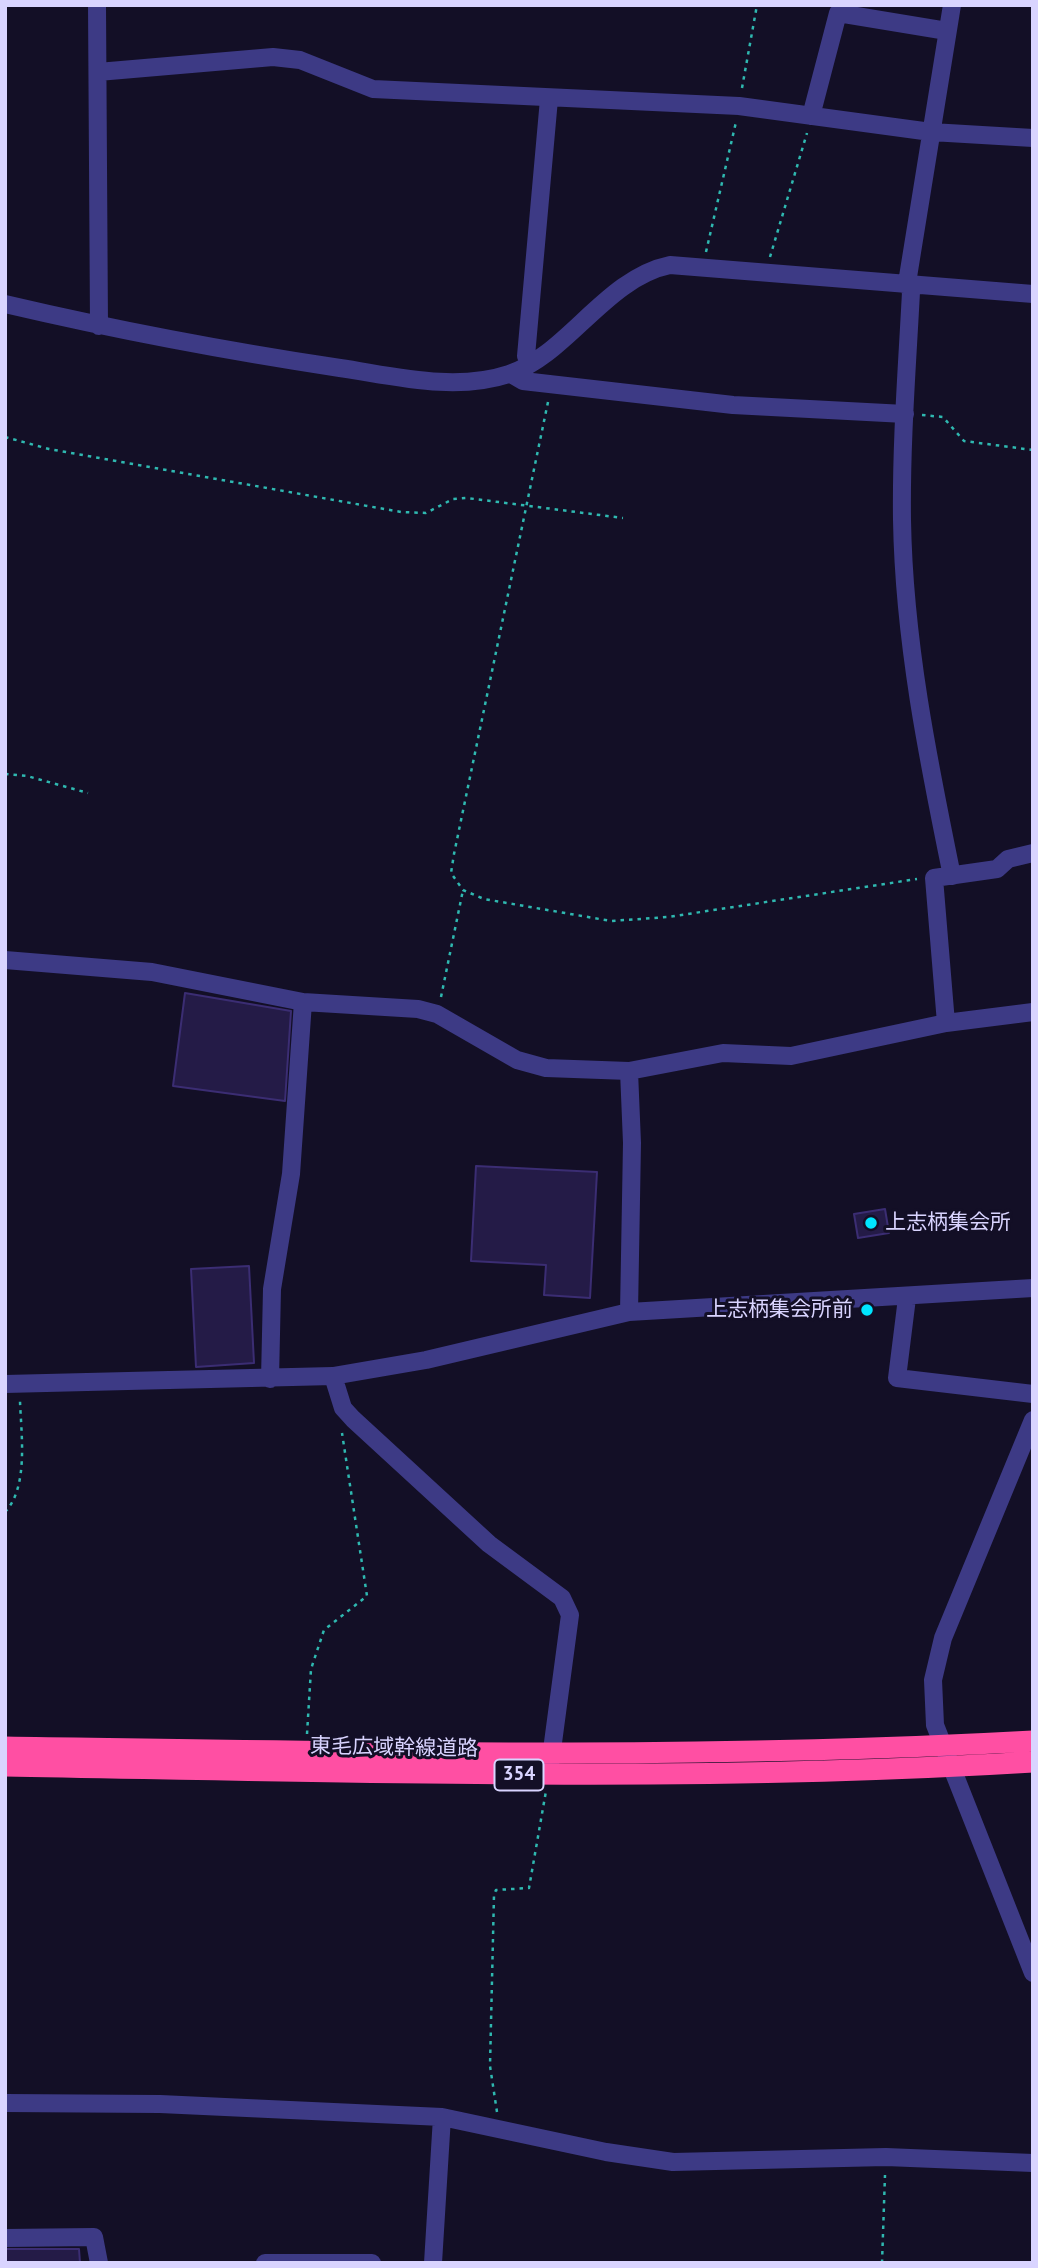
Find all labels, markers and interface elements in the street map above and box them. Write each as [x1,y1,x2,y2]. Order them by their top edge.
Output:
place label: 上志柄集会所 [885,1210,1011,1236]
marker: 上志柄集会所 [863,1215,879,1231]
place label: 上志柄集会所前 [706,1297,853,1323]
marker: 上志柄集会所前 [859,1302,875,1318]
street label: 東毛広域幹線道路 [310,1734,478,1762]
road number: 354 [494,1760,544,1791]

